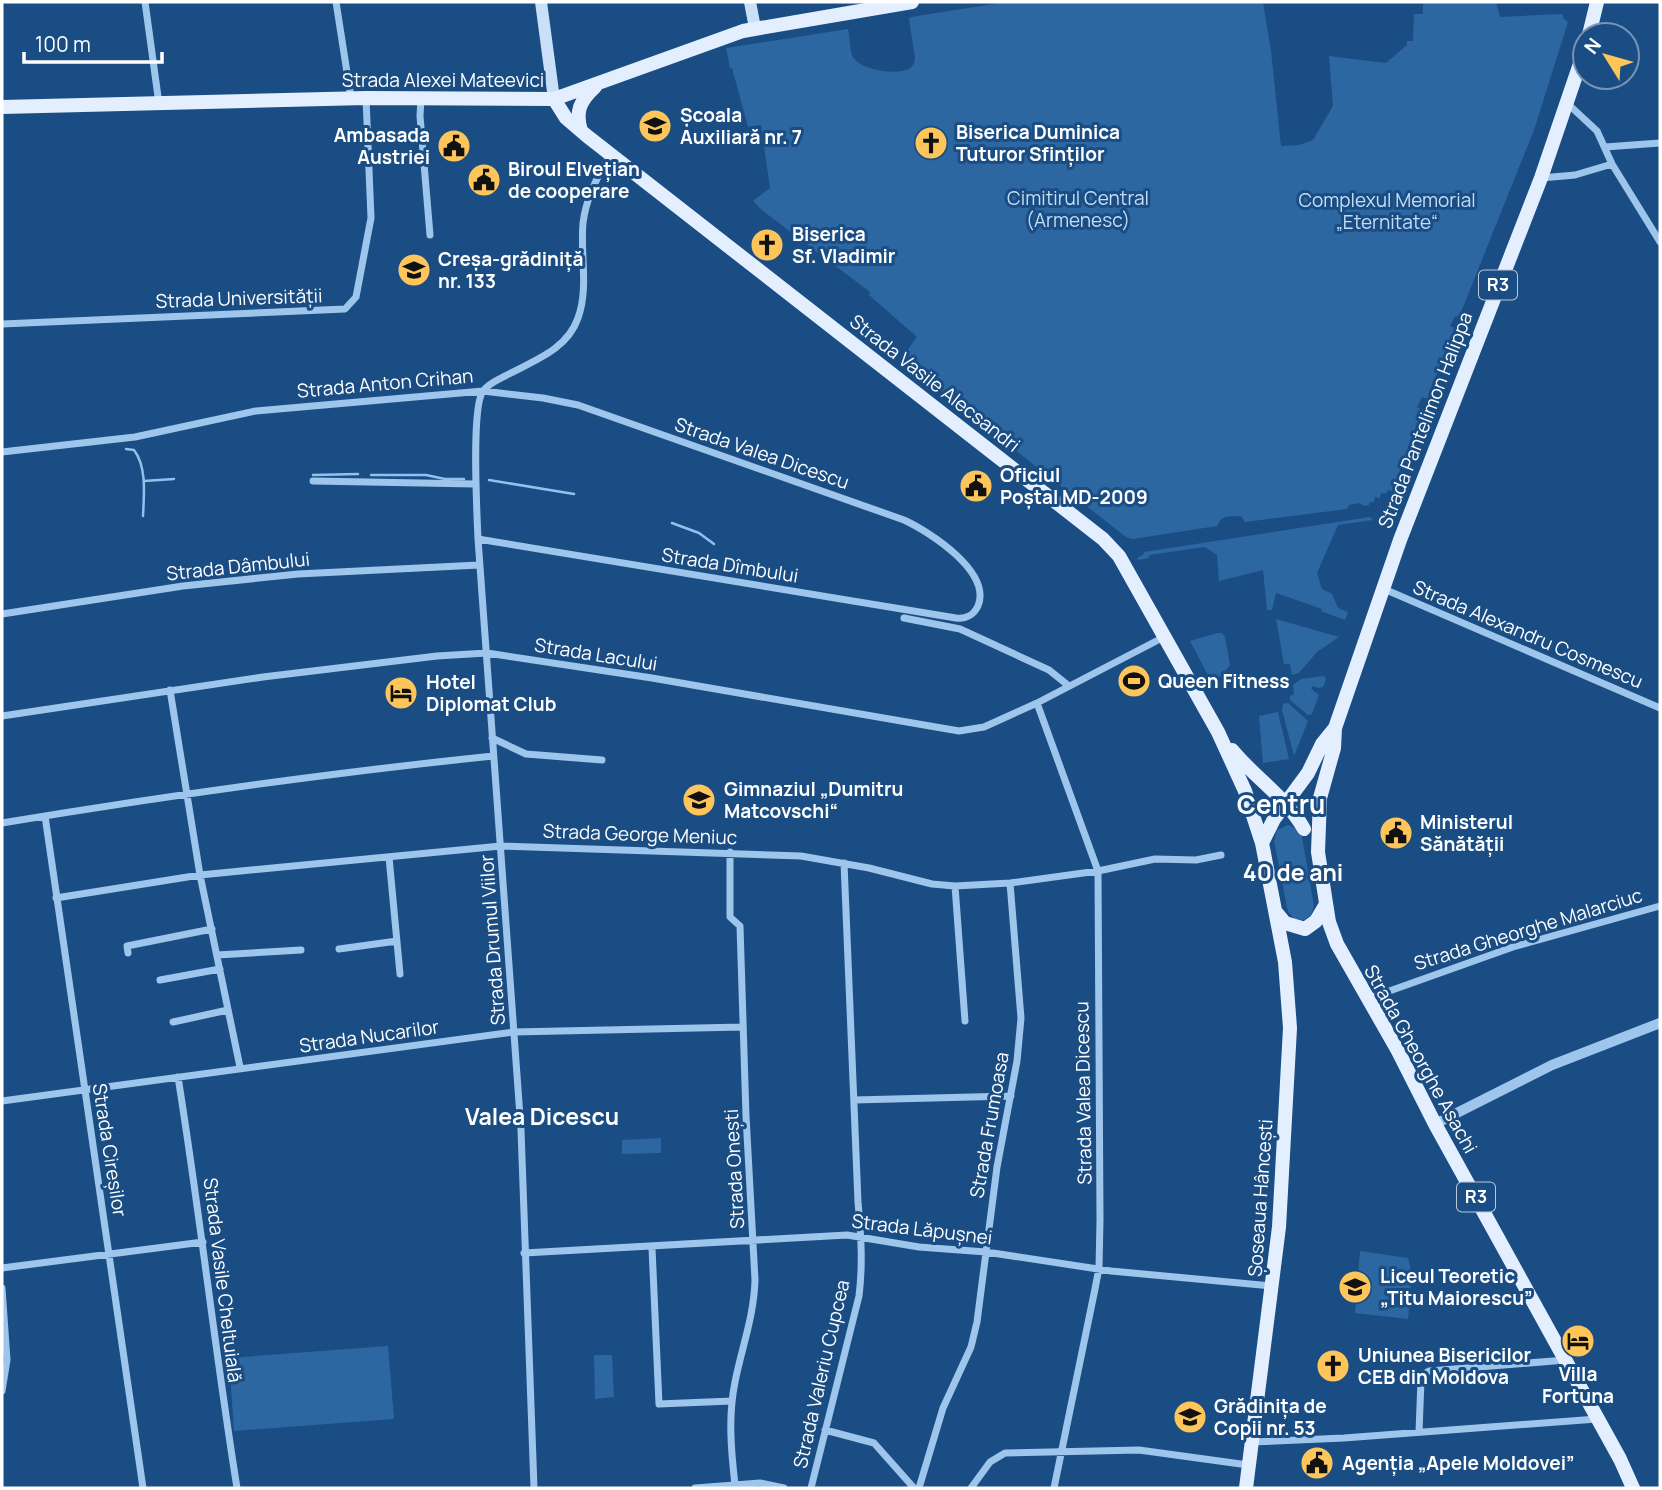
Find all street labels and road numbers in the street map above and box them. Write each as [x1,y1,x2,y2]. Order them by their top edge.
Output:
street label: Strada Alexei Mateevici [342,67,544,93]
road number: R3 [1479,270,1517,300]
street label: Strada Universității [155,282,323,314]
street label: Strada Vasile Alecsandri [845,308,1025,458]
street label: Strada Pantelimon Halippa [1372,308,1478,532]
street label: Strada Anton Crihan [296,362,474,404]
street label: Strada Valea Dicescu [671,411,853,495]
street label: Strada Dîmbului [660,541,800,589]
street label: Strada Dâmbului [165,546,311,586]
street label: Strada Alexandru Cosmescu [1409,574,1647,694]
street label: Strada Lacului [533,631,659,677]
street label: Strada George Meniuc [542,818,738,850]
street label: Strada Drumul Viilor [473,854,511,1026]
street label: Strada Gheorghe Malarciuc [1411,882,1645,976]
street label: Strada Gheorghe Asachi [1358,960,1484,1158]
street label: Strada Valea Dicescu [1068,1001,1098,1185]
street label: Strada Nucarilor [297,1013,441,1059]
street label: Strada Frumoasa [963,1050,1015,1200]
street label: Strada Cireșilor [87,1081,133,1219]
street label: Strada Onești [718,1108,750,1230]
street label: Șoseaua Hâncești [1242,1118,1278,1278]
street label: Strada Vasile Cheltuială [198,1176,248,1384]
road number: R3 [1457,1182,1495,1212]
street label: Strada Lăpușnei [850,1207,994,1251]
street label: Strada Valeriu Cupcea [787,1277,855,1471]

